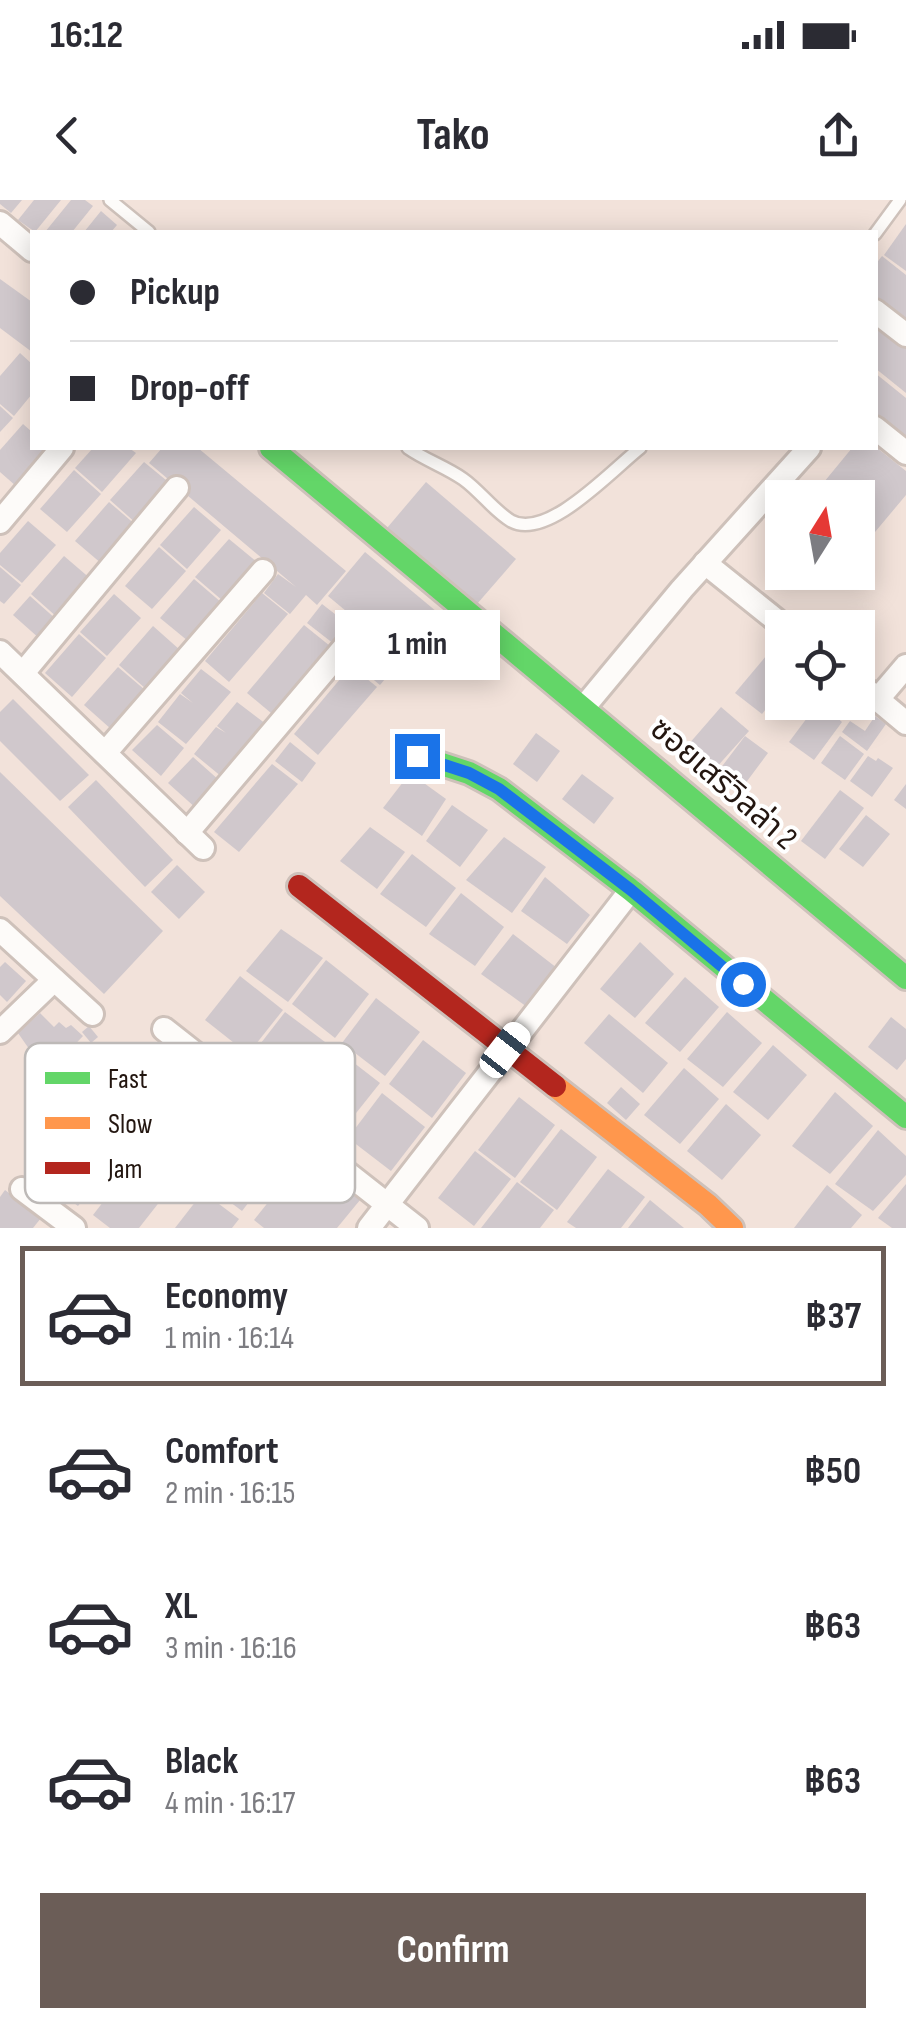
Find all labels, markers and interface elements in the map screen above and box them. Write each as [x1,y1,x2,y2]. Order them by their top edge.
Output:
text: 16:12 [50,13,123,58]
icon: back [40,108,95,163]
text: Tako [416,108,490,163]
icon: share [811,108,866,163]
text: Pickup [130,270,220,315]
text: Drop-off [130,366,249,411]
north arrow [765,480,875,590]
map controls [765,480,875,720]
button: locate [765,610,875,720]
callout: 1 min [334,611,500,681]
text: 1 min [388,625,447,664]
street label: ซอยเสรีวิลล่า 2 [642,710,804,858]
route end [395,734,440,779]
route start [721,962,766,1007]
car [475,1017,535,1083]
legend [25,1043,355,1203]
text: Fast [108,1063,147,1096]
text: Slow [108,1108,153,1141]
text: Jam [107,1153,143,1186]
icon: car [45,1271,135,1361]
text: Economy [165,1274,288,1319]
text: ฿37 [805,1294,861,1339]
text: 1 min · 16:14 [165,1319,294,1358]
icon: car [45,1426,135,1516]
text: Comfort [165,1429,279,1474]
text: ฿50 [804,1449,861,1494]
text: 2 min · 16:15 [165,1474,295,1513]
icon: car [45,1581,135,1671]
text: XL [165,1584,198,1629]
text: ฿63 [804,1604,861,1649]
text: 3 min · 16:16 [165,1629,297,1668]
icon: car [45,1736,135,1826]
text: Black [165,1739,238,1784]
text: ฿63 [804,1759,861,1804]
text: 4 min · 16:17 [165,1784,295,1823]
button: Confirm [40,1893,866,2008]

